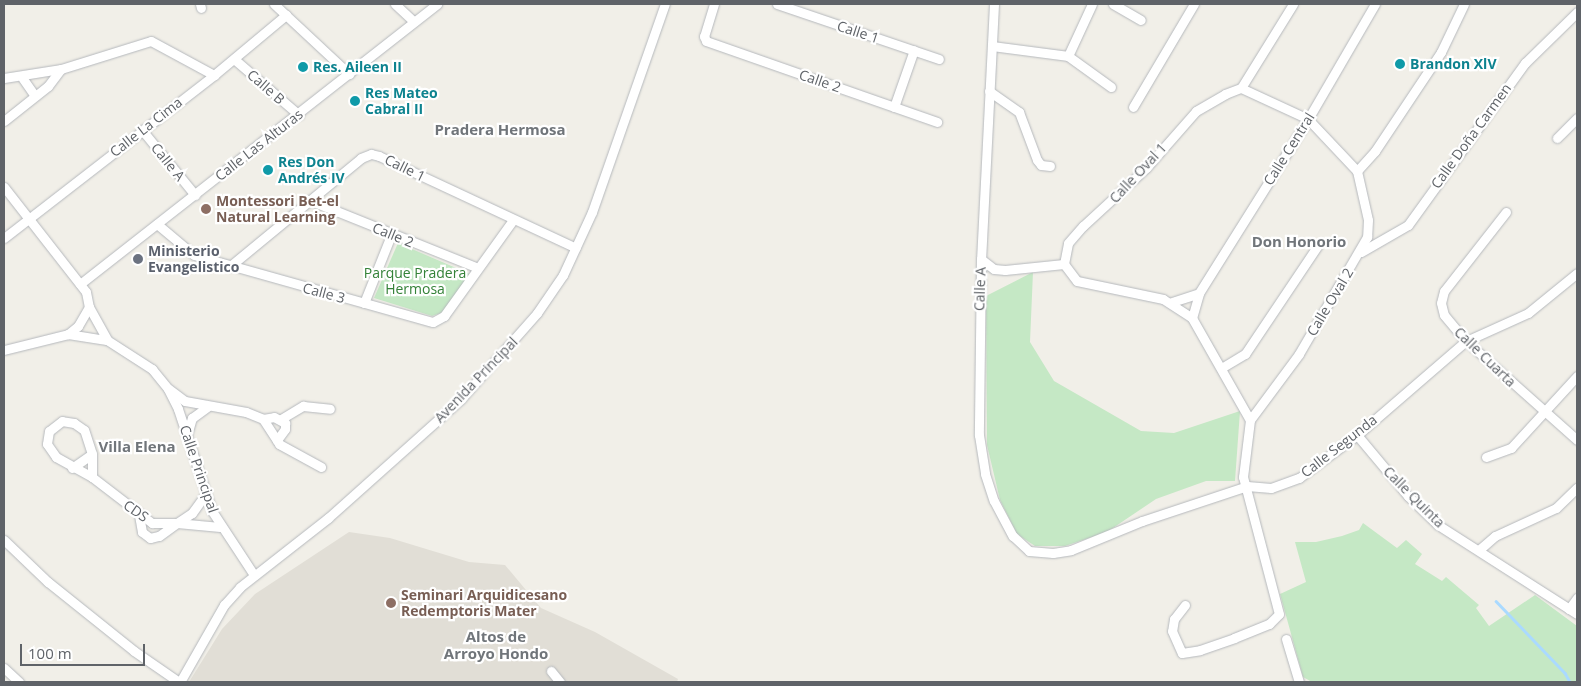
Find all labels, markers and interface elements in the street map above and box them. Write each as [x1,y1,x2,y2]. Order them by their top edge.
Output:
street label: Calle 1 [835,17,881,47]
place label: Brandon XlV [1410,56,1496,72]
marker: Brandon XlV [1394,58,1406,70]
place label: Res. Aileen II [313,59,402,75]
marker: Res. Aileen II [297,61,309,73]
street label: Calle B [244,66,288,108]
street label: Calle 2 [797,66,843,96]
street label: Calle Doña Carmen [1427,80,1515,192]
place label: Res Mateo Cabral II [365,85,438,118]
street label: Calle La Cima [107,94,185,160]
marker: Res Mateo Cabral II [349,95,361,107]
street label: Calle Las Alturas [212,106,306,184]
street label: Calle Central [1260,110,1318,188]
district label: Pradera Hermosa [434,121,566,139]
street label: Calle Oval 1 [1106,139,1170,207]
street label: Calle A [148,140,188,184]
street label: Calle 1 [382,151,428,185]
place label: Res Don Andrés IV [278,154,345,186]
marker: Res Don Andrés IV [262,164,274,176]
place label: Montessori Bet-el Natural Learning [216,193,339,226]
marker: Montessori Bet-el Natural Learning [200,203,212,215]
street label: Calle 2 [370,219,416,251]
district label: Don Honorio [1252,233,1346,251]
place label: Ministerio Evangelistico [148,243,239,276]
marker: Ministerio Evangelistico [132,253,144,265]
park label: Parque Pradera Hermosa [364,265,466,298]
street label: Calle Oval 2 [1303,265,1357,339]
street label: Calle A [971,267,989,311]
street label: Calle 3 [301,279,347,307]
street label: Calle Cuarta [1451,324,1519,390]
street label: Avenida Principal [431,334,521,426]
street label: Calle Segunda [1298,411,1380,481]
street label: Calle Principal [176,423,222,515]
district label: Villa Elena [98,438,176,456]
street label: Calle Quinta [1380,463,1448,531]
street label: CDS [120,496,152,526]
place label: Seminari Arquidicesano Redemptoris Mater [401,587,567,620]
marker: Seminari Arquidicesano Redemptoris Mater [385,597,397,609]
district label: Altos de Arroyo Hondo [444,627,548,662]
scale bar [22,634,148,666]
text: 100 m [28,643,72,663]

